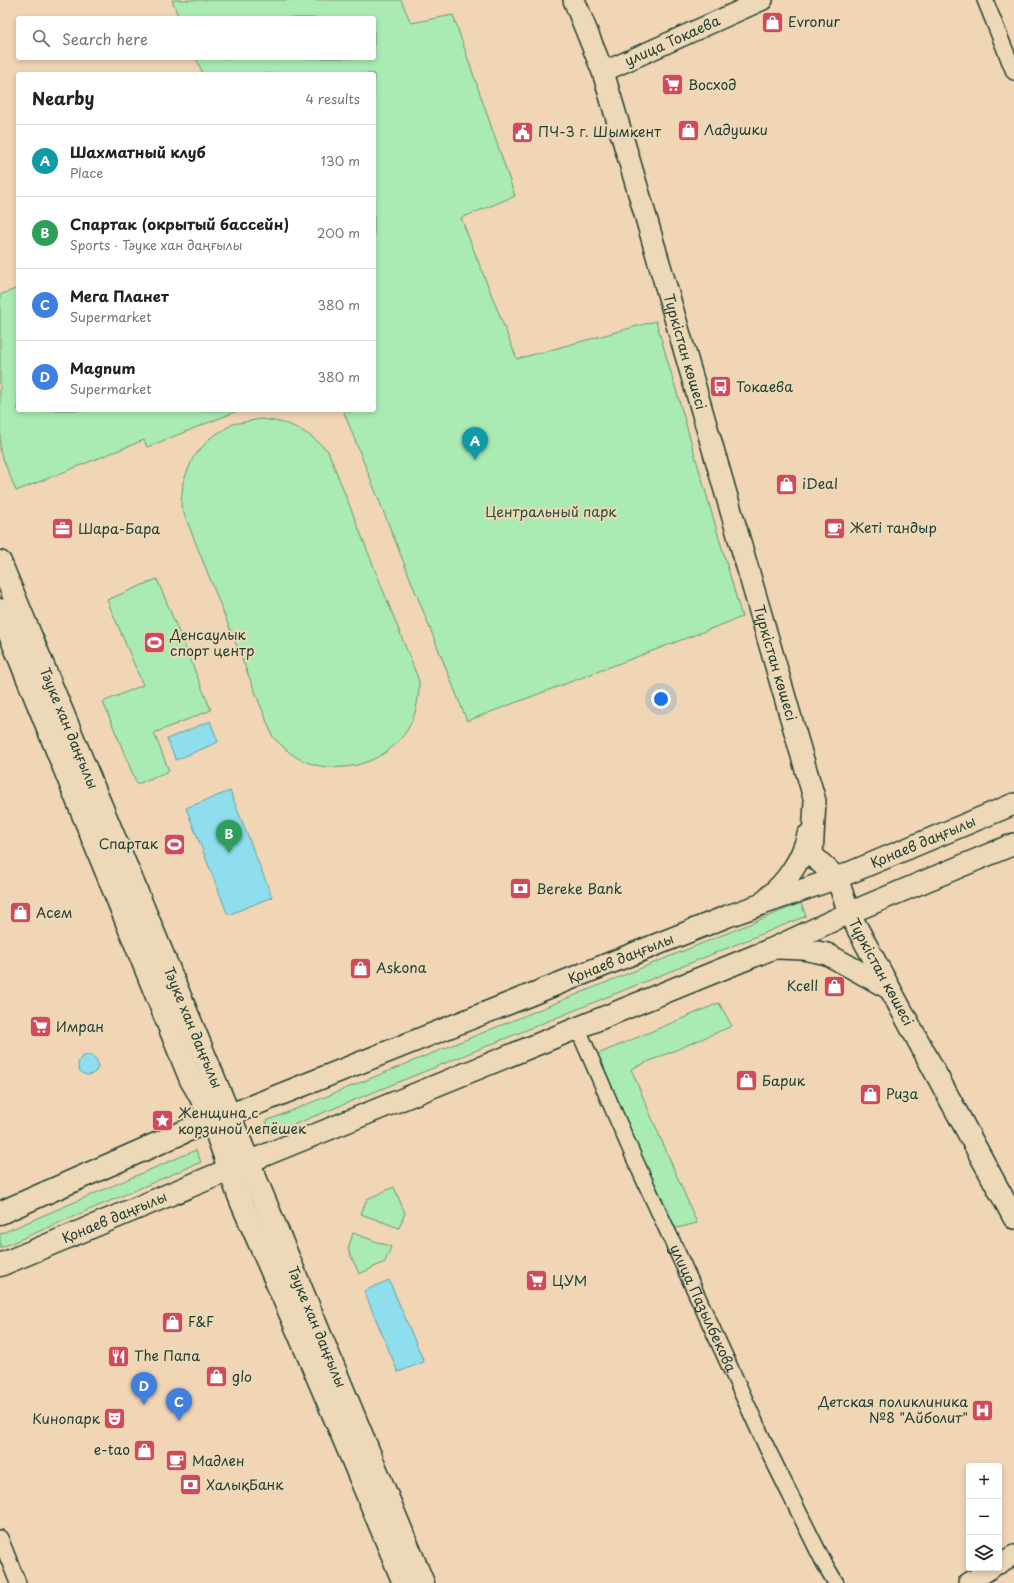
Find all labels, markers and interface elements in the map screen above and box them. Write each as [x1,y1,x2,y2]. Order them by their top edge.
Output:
shop icon: Evronur [760,9,786,35]
street label: улица Токаева [621,10,724,71]
place label: Evronur [788,11,841,32]
search box [16,16,376,60]
icon: search [30,27,52,49]
text: Search here [62,27,148,50]
supermarket icon: Восход [659,72,685,98]
place label: Восход [688,74,737,95]
text: Nearby [32,85,94,111]
text: 4 results [306,89,360,108]
shop icon: Ладушки [675,117,701,143]
public building icon: ПЧ-3 г. Шымкент [510,119,536,145]
place label: Ладушки [704,119,768,140]
place label: ПЧ-3 г. Шымкент [538,121,661,142]
text: Шахматный клуб [70,140,206,163]
text: A [40,151,50,170]
text: 130 m [321,151,360,170]
text: Place [70,163,103,182]
text: Спартак (окрытый бассейн) [70,212,289,235]
text: B [41,223,49,242]
text: 200 m [317,223,360,242]
text: Sports · Тәуке хан даңғылы [70,235,243,254]
text: Мега Планет [70,284,169,307]
street label: Түркістан көшесі [659,291,712,412]
text: C [40,295,50,314]
text: 380 m [317,295,360,314]
text: Supermarket [70,307,152,326]
text: Magnum [70,356,135,379]
text: D [40,367,50,386]
text: 380 m [317,367,360,386]
bus stop icon: Токаева [707,374,733,400]
place label: Токаева [736,376,793,397]
text: Supermarket [70,379,152,398]
pin: A [462,427,488,460]
shop icon: iDeal [773,471,799,497]
place label: iDeal [802,473,838,494]
park label: Центральный парк [485,501,617,522]
cafe icon: Жетi тандыр [821,515,847,541]
office icon: Шара-Бара [49,516,75,542]
place label: Жетi тандыр [849,517,937,538]
place label: Шара-Бара [78,518,160,539]
street label: Түркістан көшесі [749,602,802,723]
place label: Денсаулык спорт центр [169,624,254,661]
sports icon: Денсаулык спорт центр [141,630,167,656]
street label: Тәуке хан даңғылы [35,664,104,792]
your location [651,689,671,709]
street label: Қонаев даңғылы [867,810,979,873]
pin: B [216,820,242,853]
sports icon: Спартак [161,831,187,857]
place label: Спартак [99,833,159,854]
bank icon: Bereke Bank [507,876,533,902]
place label: Bereke Bank [536,878,623,899]
shop icon: Асем [8,900,34,926]
place label: Асем [36,902,72,923]
street label: Түркістан көшесі [844,914,919,1029]
street label: Қонаев даңғылы [565,928,677,989]
shop icon: Askona [347,955,373,981]
place label: Askona [376,957,427,978]
street label: Тәуке хан даңғылы [159,964,228,1091]
shop icon: Kcell [821,973,847,999]
place label: Kcell [787,975,818,996]
supermarket icon: Имран [28,1014,54,1040]
place label: Имран [56,1016,104,1037]
shop icon: Барик [734,1068,760,1094]
place label: Барик [762,1070,806,1091]
shop icon: Риза [857,1081,883,1107]
place label: Риза [886,1083,918,1104]
place label: Женщина с корзиной лепёшек [178,1102,307,1139]
place icon: Женщина с корзиной лепёшек [150,1108,176,1134]
street label: Қонаев даңғылы [59,1186,170,1248]
street label: улица Пазылбекова [665,1241,742,1376]
street label: Тәуке хан даңғылы [283,1263,352,1391]
supermarket icon: ЦУМ [524,1268,550,1294]
place label: ЦУМ [552,1270,587,1291]
shop icon: F&F [160,1309,186,1335]
place label: F&F [188,1311,214,1332]
restaurant icon: The Папа [106,1343,132,1369]
place label: The Папа [134,1345,200,1366]
shop icon: glo [203,1364,229,1390]
place label: glo [232,1366,252,1387]
pin: D [131,1372,157,1405]
pin: C [166,1388,192,1421]
place label: Детская поликлиника №8 "Айболит" [818,1391,968,1428]
hospital icon: Детская поликлиника №8 "Айболит" [970,1397,996,1423]
theatre icon: Кинопарк [102,1406,128,1432]
place label: Кинопарк [32,1408,101,1429]
shop icon: e-tao [132,1437,158,1463]
place label: e-tao [94,1439,130,1460]
cafe icon: Мадлен [163,1448,189,1474]
place label: Мадлен [192,1450,244,1471]
map controls [966,1463,1002,1571]
button: + [966,1463,1002,1499]
bank icon: ХалықБанк [177,1472,203,1498]
place label: ХалықБанк [206,1474,284,1495]
button: − [966,1499,1002,1535]
button: layers [966,1535,1002,1571]

